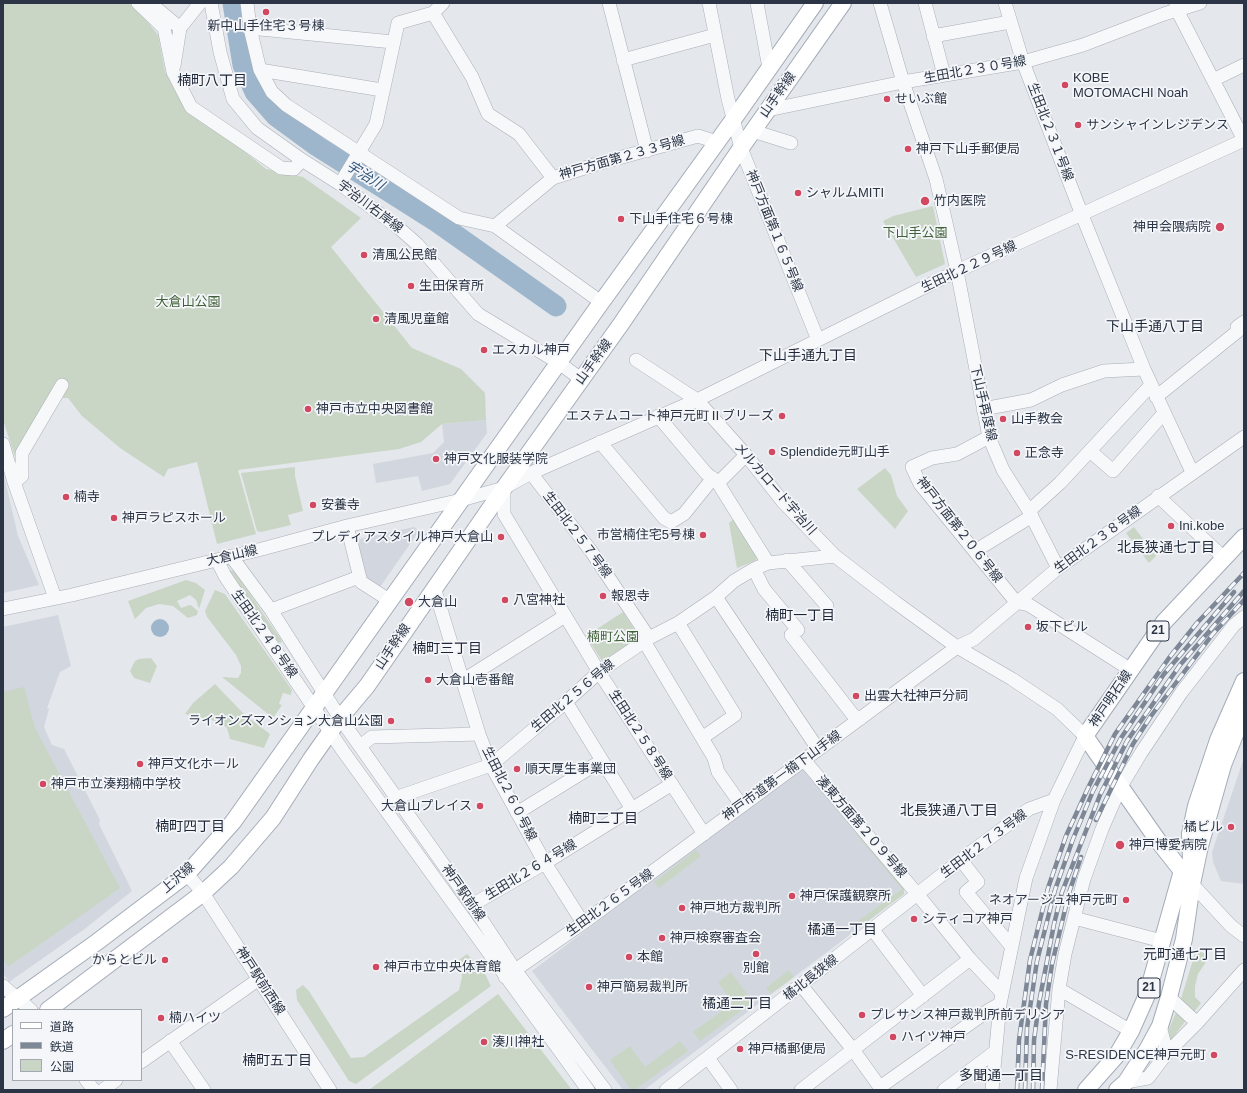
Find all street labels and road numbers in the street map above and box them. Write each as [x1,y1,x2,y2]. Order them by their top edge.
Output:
street label: 生田北２３０号線 [922,53,1028,87]
street label: 山手幹線 [757,69,799,121]
street label: 生田北２３１号線 [1024,81,1076,183]
street label: 神戸方面第２３３号線 [557,133,687,183]
street label: 神戸方面第１６５号線 [742,168,806,294]
street label: 宇治川右岸線 [334,177,406,237]
street label: 生田北２２９号線 [919,238,1019,296]
street label: 山手幹線 [572,336,616,388]
street label: 下山手再度線 [967,363,999,443]
street label: メルカロード宇治川 [731,440,819,538]
street label: 神戸方面第２０６号線 [913,474,1005,586]
street label: 生田北２５７号線 [539,489,615,581]
street label: 生田北２３８号線 [1051,503,1145,577]
street label: 大倉山線 [205,543,259,569]
street label: 生田北２４８号線 [228,587,300,681]
street label: 山手幹線 [372,621,414,673]
road number: 21 [1147,621,1169,641]
street label: 生田北２５６号線 [528,657,618,735]
street label: 神戸明石線 [1086,668,1136,730]
street label: 生田北２５８号線 [605,687,675,783]
street label: 神戸市道第一楠下山手線 [720,728,844,824]
street label: 生田北２６０号線 [478,744,540,844]
street label: 湊東方面第２０９号線 [812,773,910,881]
street label: 生田北２７３号線 [938,806,1030,882]
street label: 生田北２６４号線 [482,837,580,903]
street label: 上沢線 [158,859,198,897]
street label: 神戸駅前線 [438,862,488,924]
street label: 生田北２６５号線 [563,866,657,940]
street label: 神戸駅前西線 [232,944,288,1018]
street label: 橘北長狭線 [781,952,841,1004]
road number: 21 [1138,978,1160,998]

